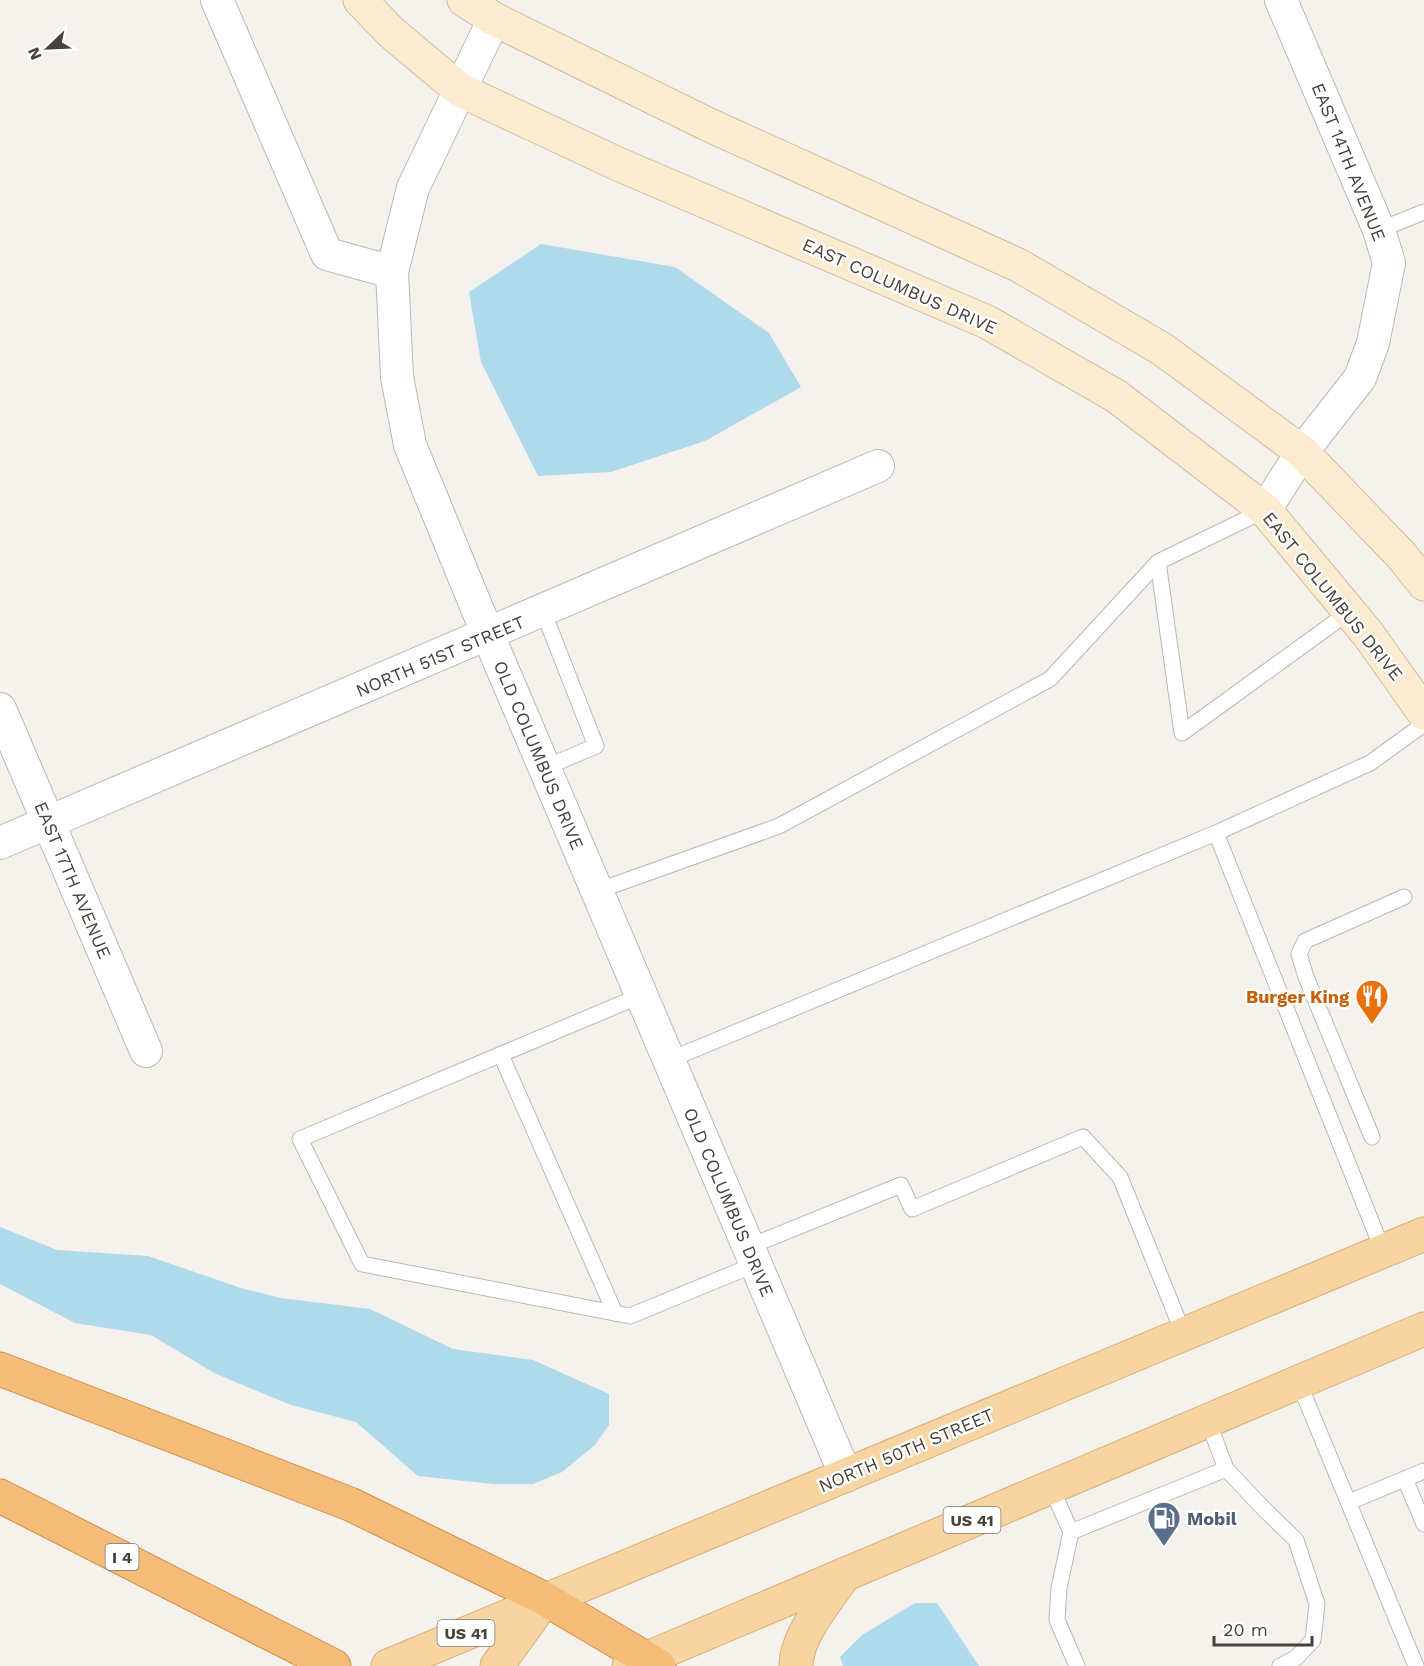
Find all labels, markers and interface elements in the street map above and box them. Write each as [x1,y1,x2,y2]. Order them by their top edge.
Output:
north arrow [18,18,78,78]
text: N [24,44,46,63]
street label: EAST 14TH AVENUE [1308,80,1390,244]
street label: EAST COLUMBUS DRIVE [799,234,1001,338]
street label: EAST COLUMBUS DRIVE [1259,508,1407,684]
street label: NORTH 51ST STREET [352,611,528,701]
street label: OLD COLUMBUS DRIVE [490,657,588,853]
street label: EAST 17TH AVENUE [30,798,116,962]
restaurant icon: Burger King [1354,978,1390,1025]
place label: Burger King [1246,986,1350,1007]
street label: OLD COLUMBUS DRIVE [680,1104,778,1300]
street label: NORTH 50TH STREET [815,1404,997,1496]
fuel station icon: Mobil [1146,1500,1182,1547]
road number: US 41 [944,1507,1000,1533]
place label: Mobil [1187,1508,1237,1529]
road number: I 4 [106,1544,138,1570]
scale bar [1214,1609,1312,1647]
text: 20 m [1223,1619,1268,1640]
road number: US 41 [438,1620,494,1646]

